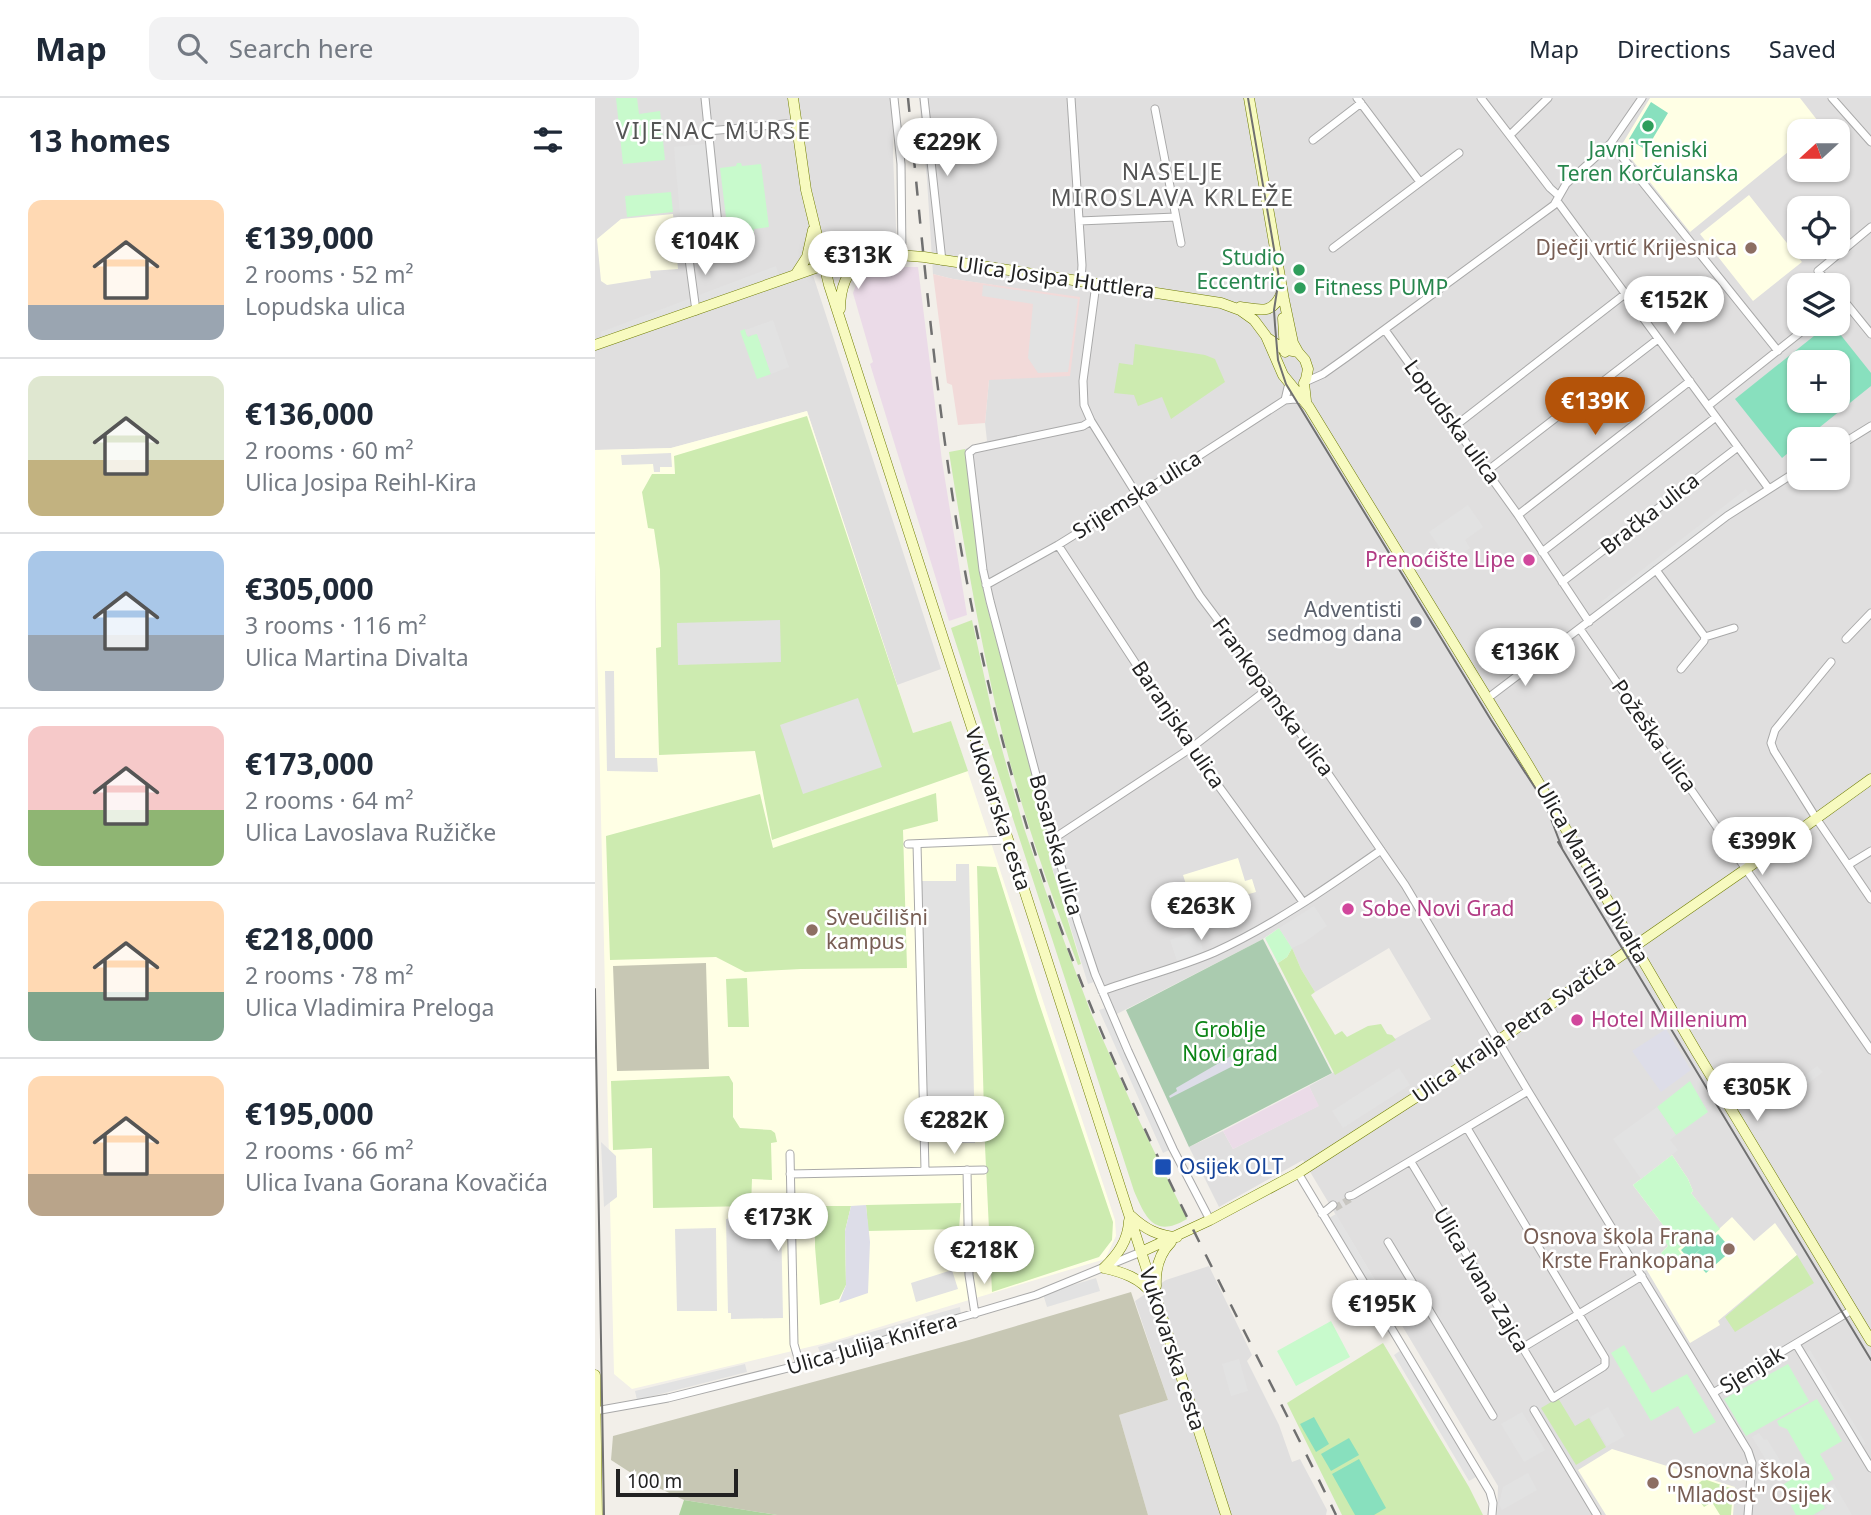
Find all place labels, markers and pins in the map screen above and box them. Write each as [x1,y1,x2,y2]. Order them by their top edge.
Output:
pin: €229K [898,118,996,178]
marker: Javni Teniski Teren Korčulanska [1640,118,1656,134]
place label: Javni Teniski Teren Korčulanska [1558,135,1738,187]
pin: €104K [656,218,754,277]
pin: €313K [809,232,907,291]
place label: Dječji vrtić Krijesnica [1535,233,1737,261]
marker: Dječji vrtić Krijesnica [1743,240,1759,256]
place label: Studio Eccentric [1197,243,1285,295]
marker: Studio Eccentric [1291,262,1307,278]
place label: Fitness PUMP [1314,273,1448,301]
pin: €152K [1625,276,1723,336]
marker: Fitness PUMP [1292,280,1308,296]
pin: €139K [1546,378,1644,437]
place label: Prenoćište Lipe [1365,545,1515,573]
marker: Prenoćište Lipe [1521,552,1537,568]
place label: Adventisti sedmog dana [1267,595,1402,647]
marker: Adventisti sedmog dana [1408,614,1424,630]
pin: €136K [1476,628,1574,688]
pin: €399K [1713,818,1811,877]
pin: €263K [1152,882,1250,942]
place label: Sobe Novi Grad [1362,894,1514,922]
marker: Sobe Novi Grad [1340,901,1356,917]
place label: Sveučilišni kampus [826,903,928,955]
marker: Sveučilišni kampus [804,922,820,938]
place label: Hotel Millenium [1591,1005,1748,1033]
marker: Hotel Millenium [1569,1012,1585,1028]
pin: €305K [1708,1063,1806,1123]
pin: €282K [905,1096,1003,1156]
place label: Osijek OLT [1179,1152,1284,1180]
marker: Osijek OLT [1153,1157,1173,1177]
pin: €173K [729,1194,827,1253]
place label: Osnova škola Frana Krste Frankopana [1523,1222,1715,1274]
pin: €218K [935,1226,1033,1286]
marker: Osnova škola Frana Krste Frankopana [1721,1241,1737,1257]
pin: €195K [1333,1280,1431,1340]
place label: Osnovna škola ''Mladost'' Osijek [1667,1456,1832,1508]
marker: Osnovna škola ''Mladost'' Osijek [1645,1475,1661,1491]

